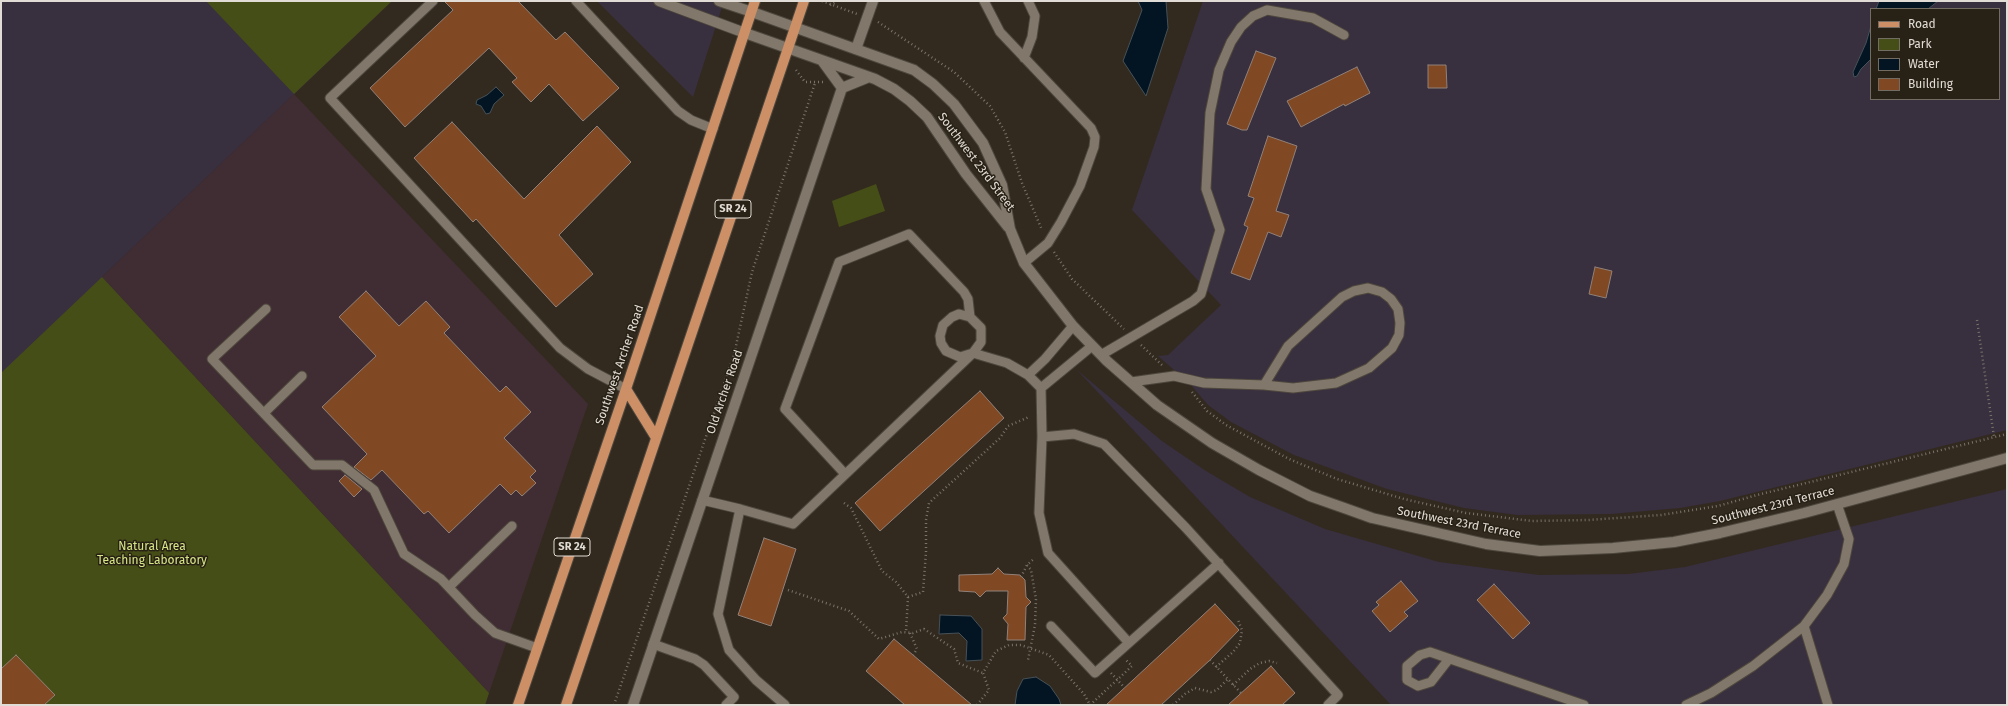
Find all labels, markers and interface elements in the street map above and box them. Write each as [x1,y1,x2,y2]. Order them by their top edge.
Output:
legend [1870,8,2000,100]
text: Road [1908,17,1936,31]
text: Park [1908,37,1932,51]
text: Water [1908,57,1939,71]
text: Building [1908,77,1953,91]
street label: Southwest 23rd Street [934,110,1018,214]
road number: SR 24 [715,200,751,218]
street label: Southwest Archer Road [593,303,647,427]
street label: Old Archer Road [704,348,746,436]
street label: Southwest 23rd Terrace [1710,484,1836,528]
street label: Southwest 23rd Terrace [1396,504,1522,542]
road number: SR 24 [554,538,590,556]
park label: Natural Area Teaching Laboratory [97,540,207,568]

